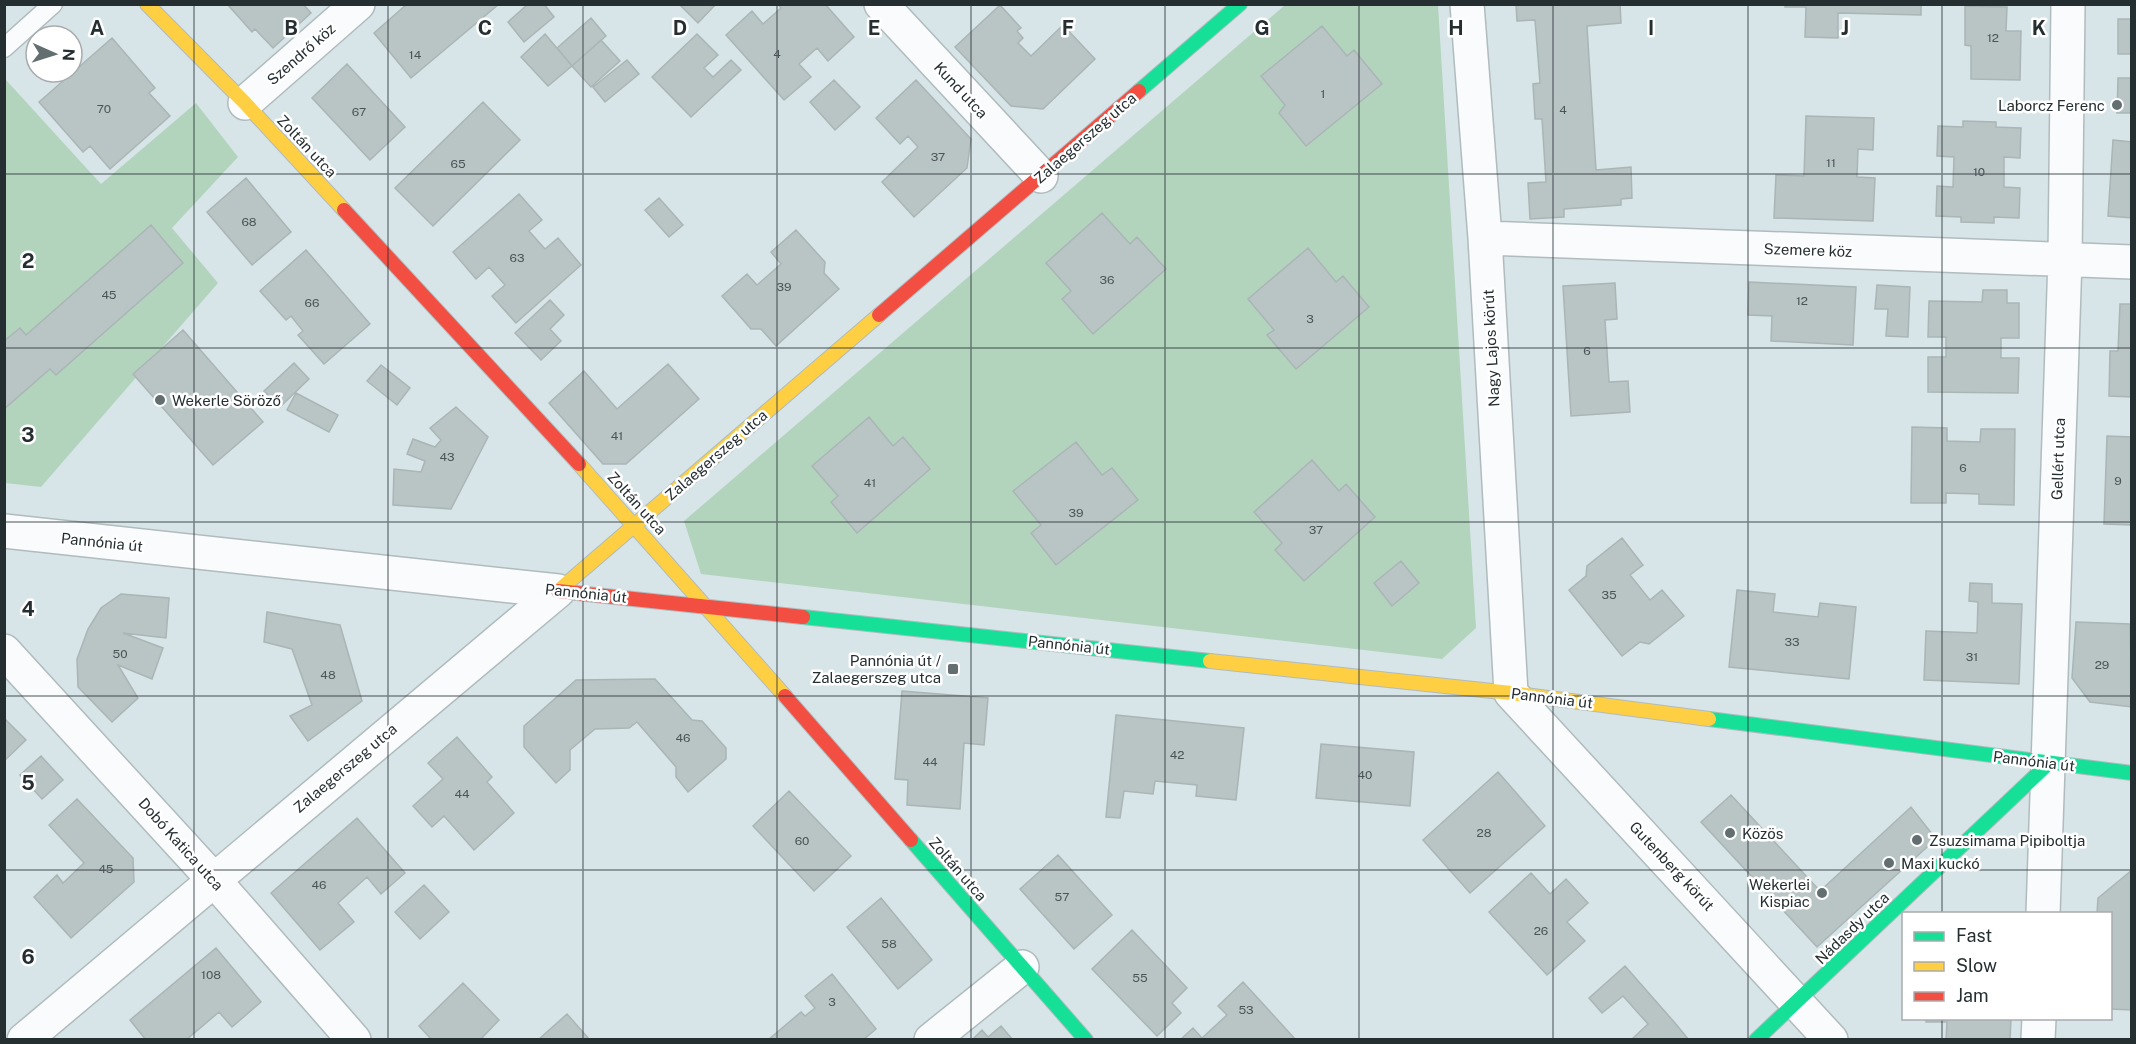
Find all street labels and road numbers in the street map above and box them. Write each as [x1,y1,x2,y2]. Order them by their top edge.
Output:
street label: Szendrő köz [263,20,339,88]
street label: Kund utca [931,58,991,122]
street label: Zalaegerszeg utca [1031,89,1139,187]
street label: Zoltán utca [274,111,340,181]
street label: Szemere köz [1764,240,1852,260]
street label: Nagy Lajos körút [1479,289,1503,407]
street label: Zalaegerszeg utca [662,406,770,504]
street label: Gellért utca [2048,418,2068,500]
street label: Zoltán utca [604,468,670,538]
street label: Pannónia út [60,529,144,555]
street label: Pannónia út [544,580,628,606]
street label: Pannónia út [1027,632,1111,658]
street label: Pannónia út [1510,685,1594,711]
street label: Zalaegerszeg utca [290,720,400,816]
street label: Pannónia út [1992,748,2076,774]
street label: Dobó Katica utca [135,794,227,894]
street label: Gutenberg körút [1626,818,1718,914]
street label: Zoltán utca [926,834,990,904]
street label: Nádasdy utca [1812,889,1892,967]

